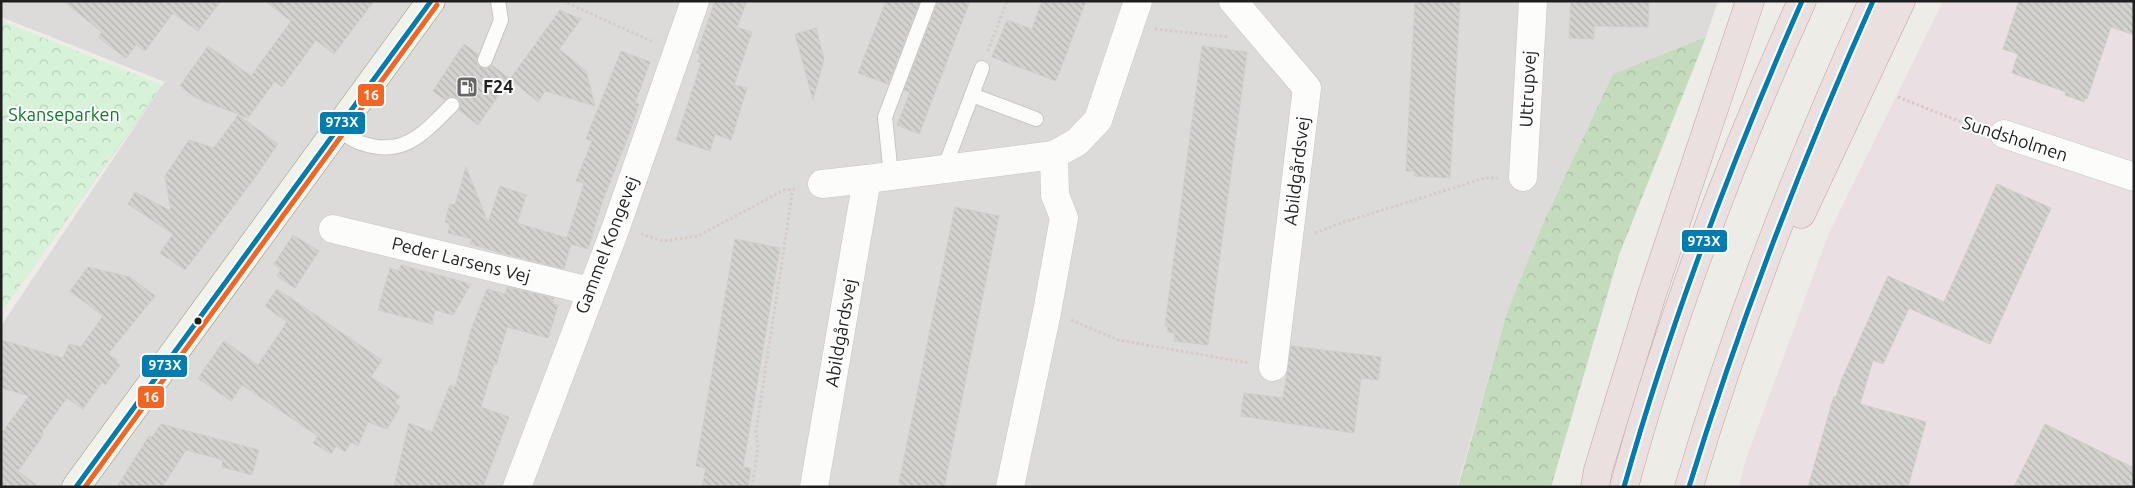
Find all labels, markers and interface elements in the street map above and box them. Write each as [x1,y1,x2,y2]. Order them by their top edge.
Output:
street label: Uttrupvej [1515,50,1539,128]
fuel station icon: F24 [455,75,479,99]
place label: F24 [483,76,513,96]
line badge: 16 [357,83,385,107]
text: 16 [363,87,379,103]
park label: Skanseparken [8,104,120,124]
line badge: 973X [319,111,366,135]
street label: Sundsholmen [1960,112,2071,164]
text: 973X [326,114,359,130]
street label: Abildgårdsvej [1279,115,1313,227]
street label: Gammel Kongevej [571,173,642,316]
line badge: 973X [1681,229,1728,253]
street label: Peder Larsens Vej [390,232,533,286]
text: 973X [1688,233,1721,249]
street label: Abildgårdsvej [821,277,859,389]
unlabelled marker [193,316,203,326]
line badge: 973X [141,354,188,378]
text: 973X [149,357,182,373]
line badge: 16 [137,385,165,409]
text: 16 [143,389,159,405]

